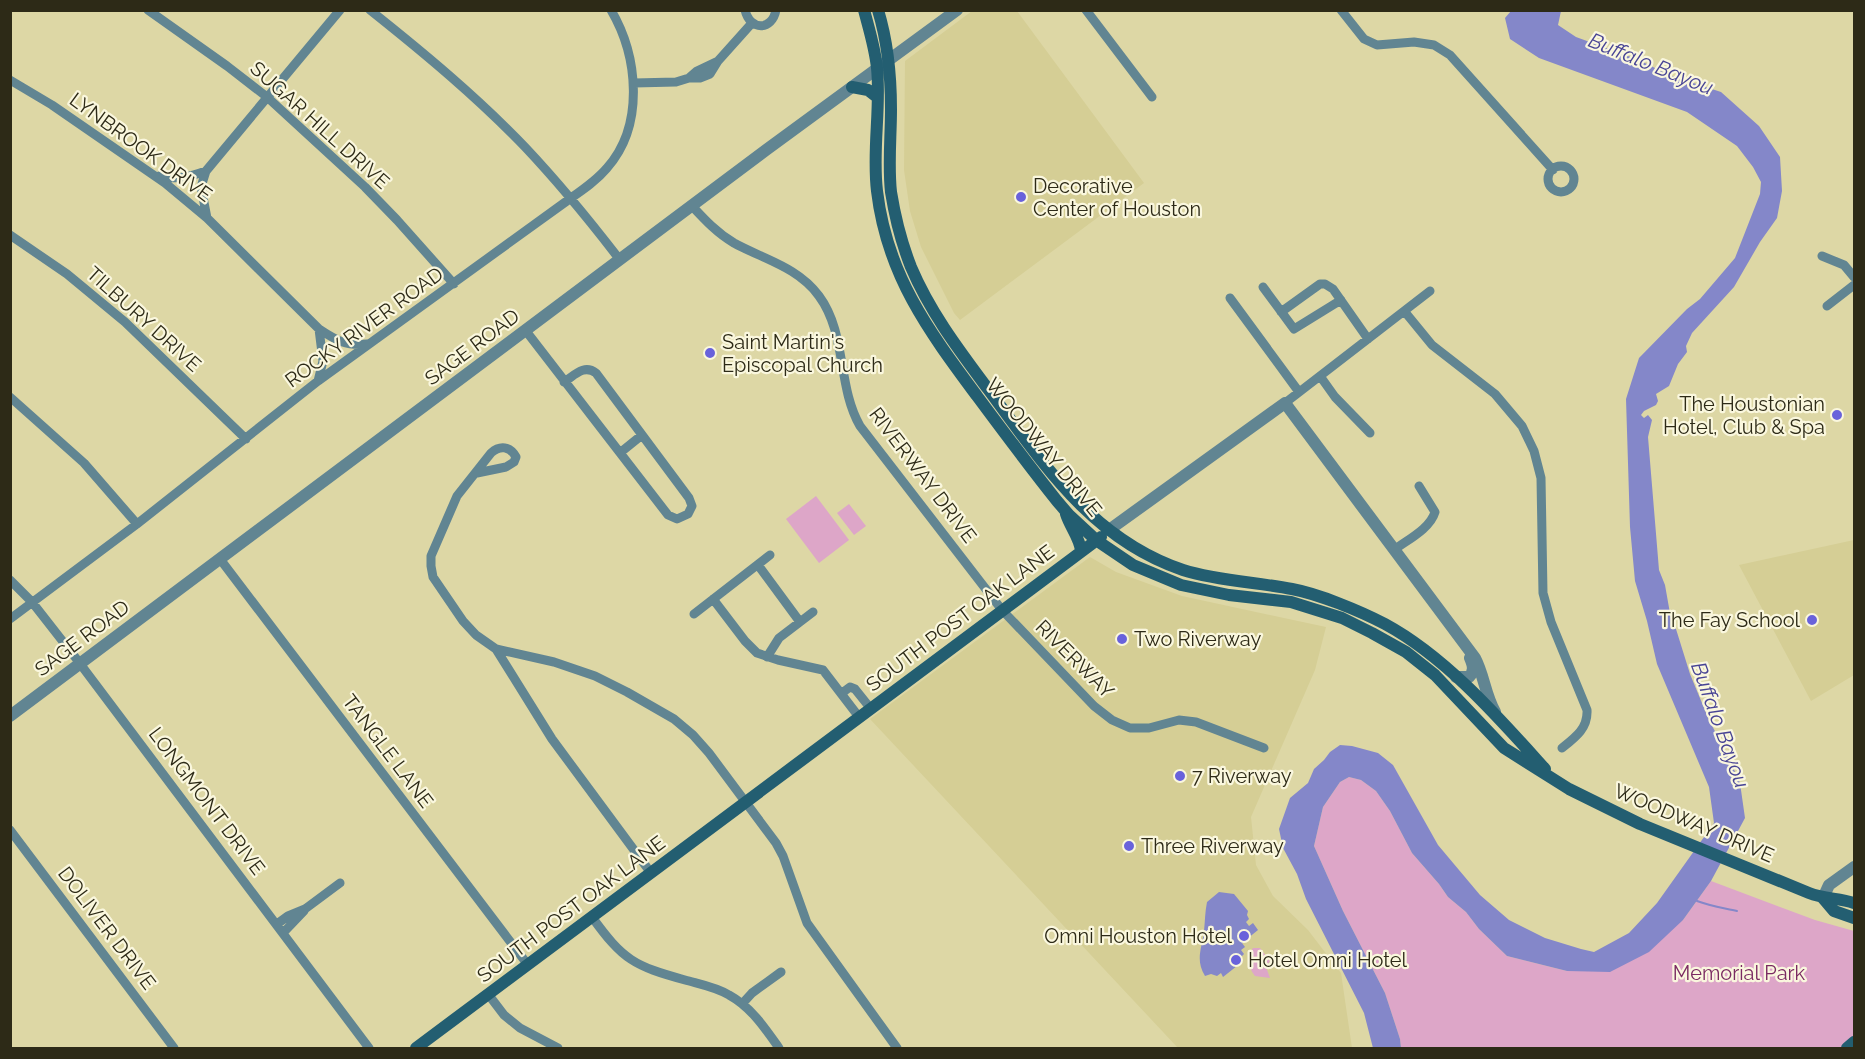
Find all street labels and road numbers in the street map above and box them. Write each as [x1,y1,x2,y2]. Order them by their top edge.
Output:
street label: SUGAR HILL DRIVE [245,56,395,194]
street label: LYNBROOK DRIVE [65,87,217,207]
street label: TILBURY DRIVE [82,261,206,377]
street label: ROCKY RIVER ROAD [280,262,448,392]
street label: SAGE ROAD [420,304,524,390]
street label: WOODWAY DRIVE [981,373,1107,521]
street label: RIVERWAY DRIVE [864,402,982,548]
street label: SOUTH POST OAK LANE [861,539,1059,697]
street label: SAGE ROAD [30,595,134,681]
street label: RIVERWAY [1031,615,1119,703]
street label: TANGLE LANE [338,690,438,812]
street label: LONGMONT DRIVE [144,722,270,880]
street label: WOODWAY DRIVE [1610,778,1778,868]
street label: SOUTH POST OAK LANE [472,830,670,988]
street label: DOLIVER DRIVE [53,862,161,994]

